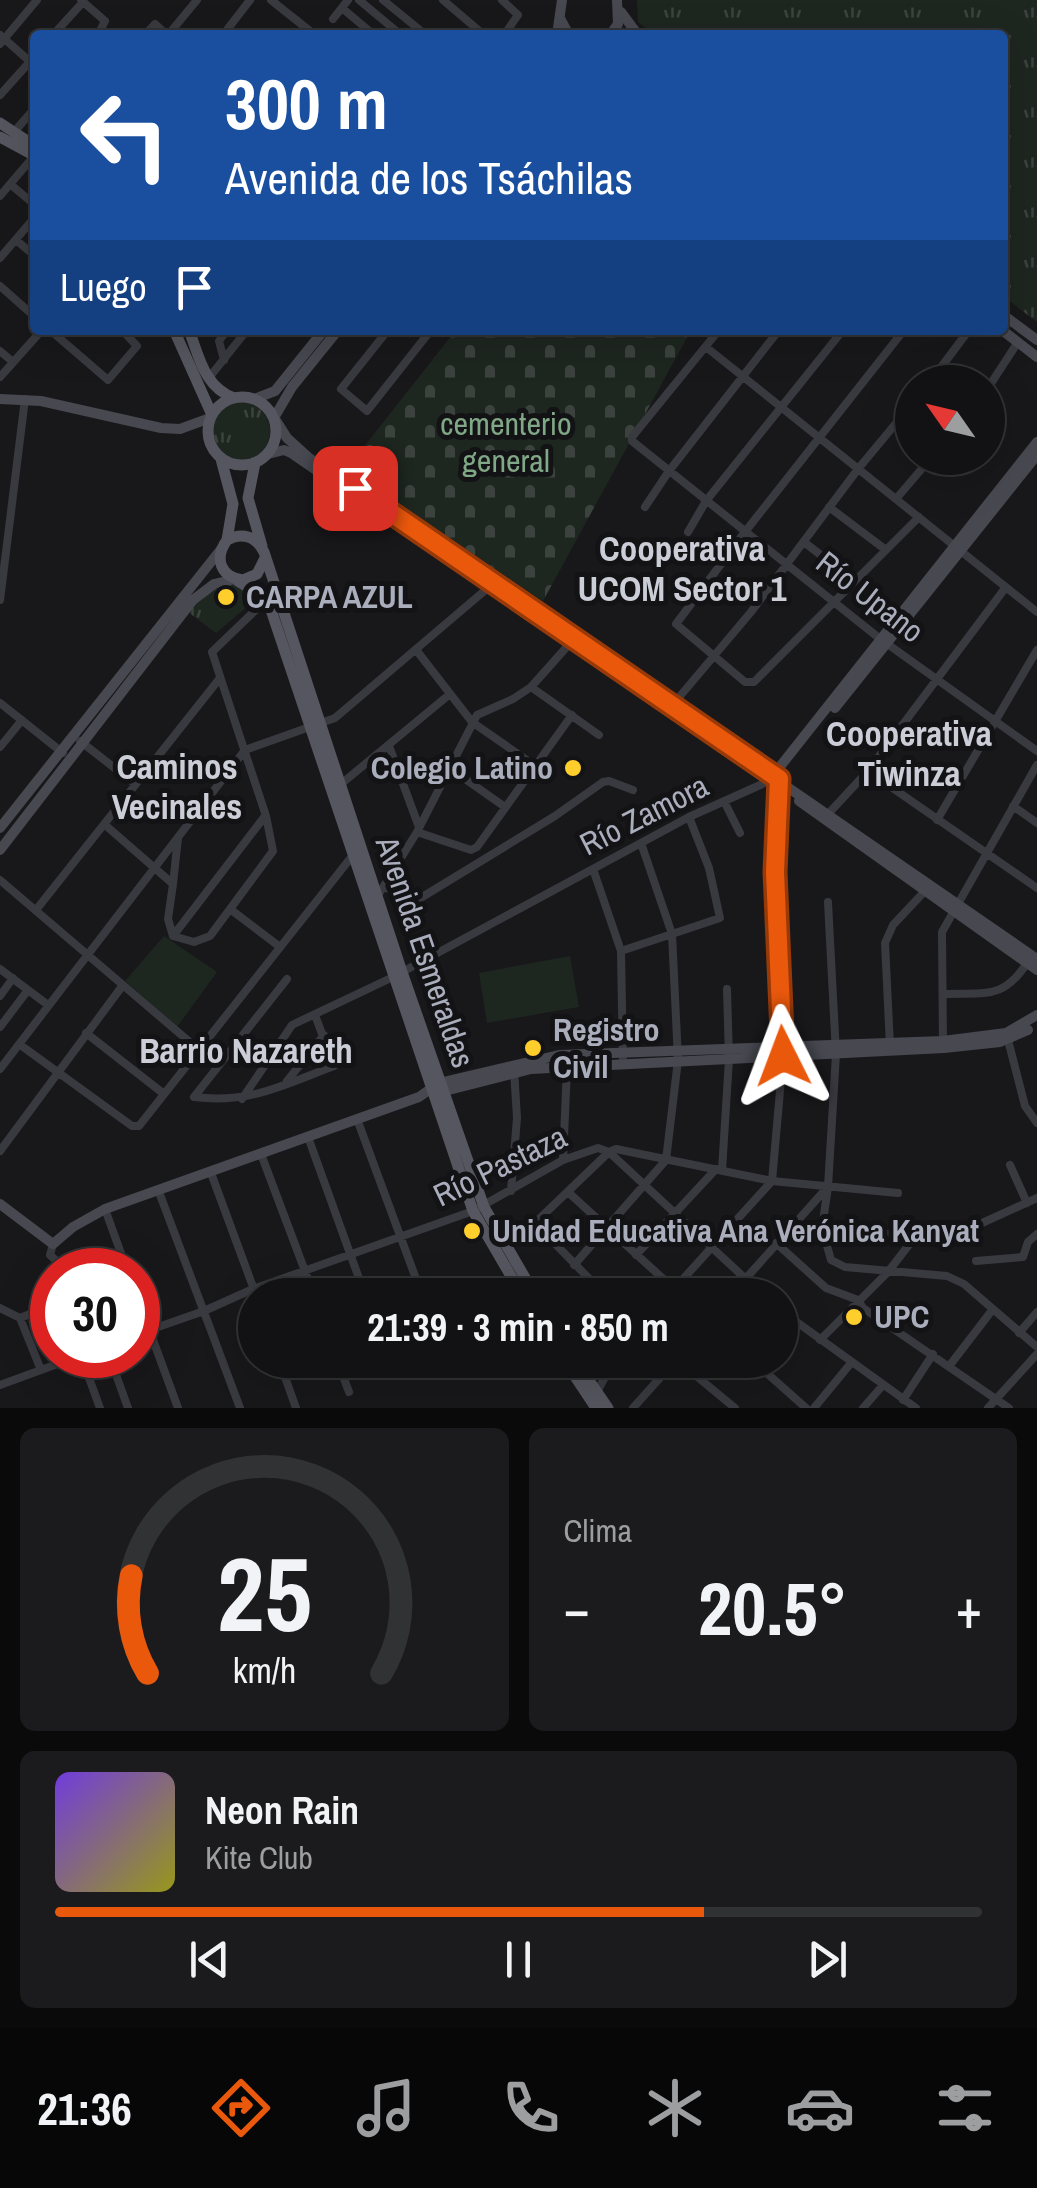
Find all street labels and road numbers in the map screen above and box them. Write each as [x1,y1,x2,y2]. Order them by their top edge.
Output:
street label: Río Upano [808,541,933,652]
street label: Río Zamora [572,764,716,865]
street label: Avenida Esmeraldas [365,830,485,1073]
street label: Río Pastaza [426,1115,574,1216]

